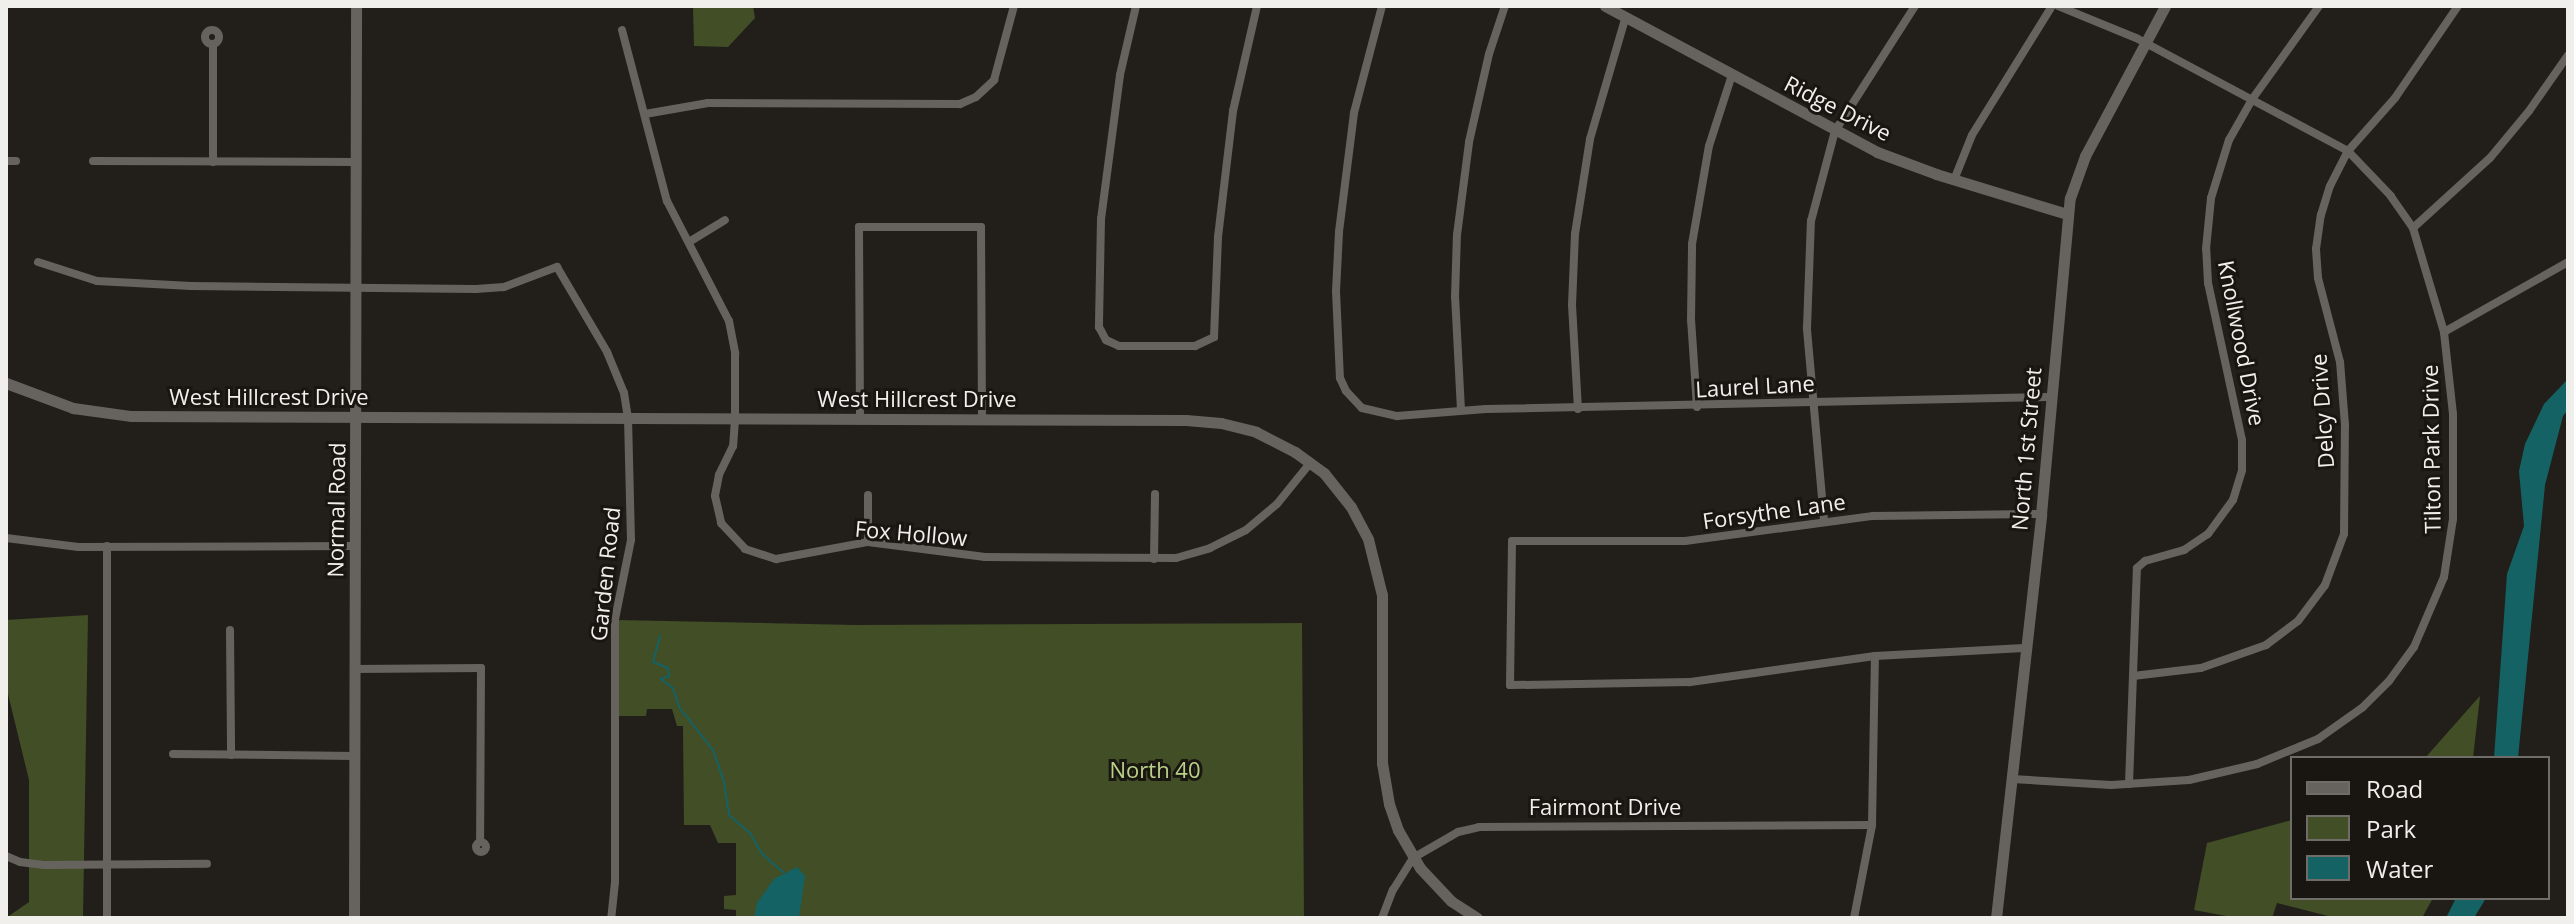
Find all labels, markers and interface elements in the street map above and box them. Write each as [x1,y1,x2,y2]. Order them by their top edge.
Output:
street label: Ridge Drive [1780,70,1896,146]
street label: Knollwood Drive [2213,258,2271,428]
street label: Delcy Drive [2305,353,2339,469]
street label: Tilton Park Drive [2416,364,2446,534]
street label: North 1st Street [2006,366,2046,532]
street label: Laurel Lane [1695,370,1815,402]
street label: West Hillcrest Drive [169,384,369,410]
street label: West Hillcrest Drive [817,386,1017,412]
street label: Normal Road [322,442,350,578]
street label: Forsythe Lane [1701,488,1847,534]
street label: Garden Road [585,506,625,642]
street label: Fox Hollow [854,515,968,551]
legend [2290,756,2550,900]
park label: North 40 [1110,757,1200,783]
text: Road [2366,772,2423,805]
street label: Fairmont Drive [1529,794,1681,820]
text: Park [2366,812,2416,845]
text: Water [2366,852,2433,885]

